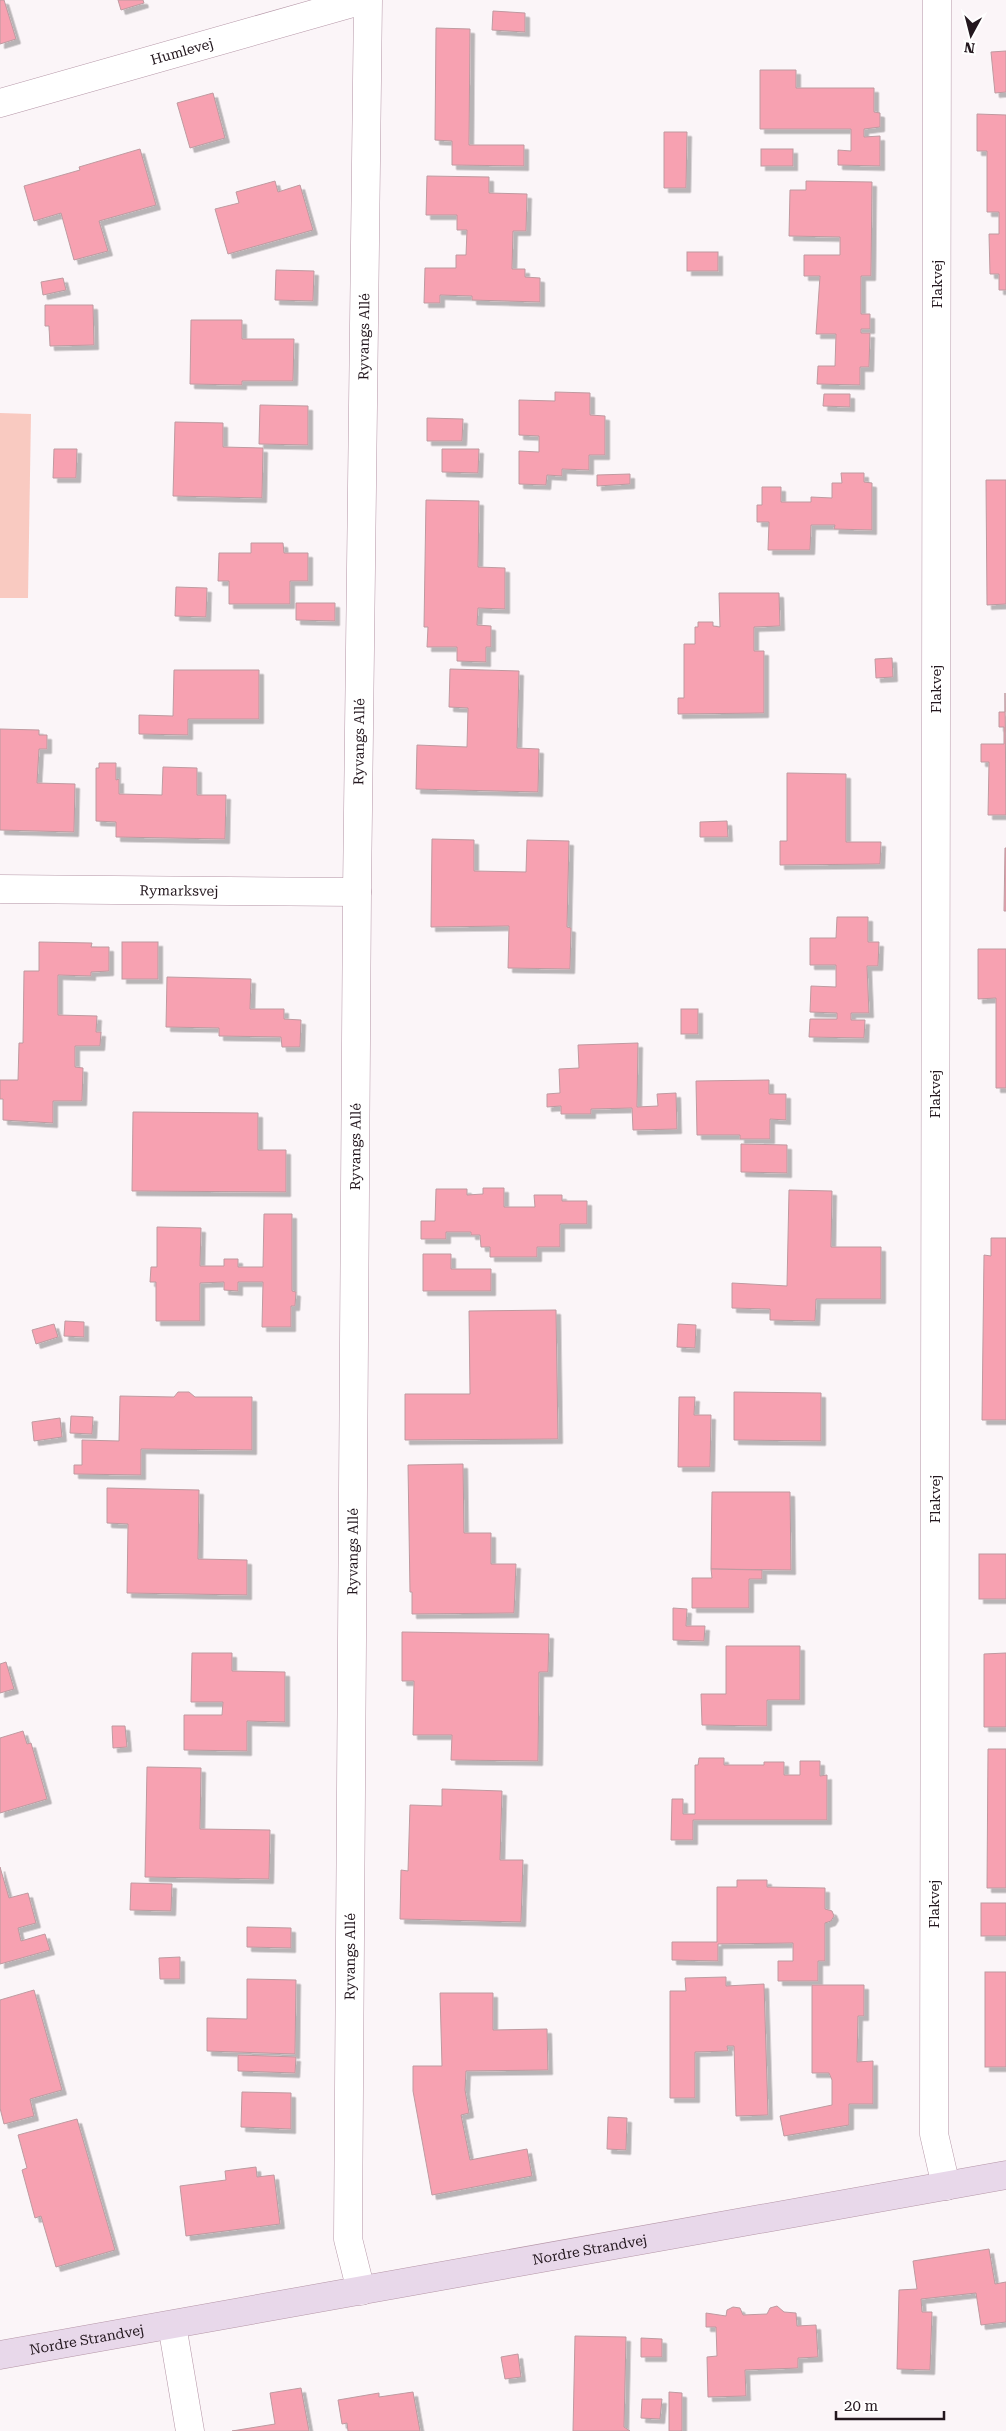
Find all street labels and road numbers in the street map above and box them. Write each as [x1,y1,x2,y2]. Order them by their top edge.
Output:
street label: Humlevej [149,35,215,68]
street label: Flakvej [929,260,945,308]
street label: Ryvangs Allé [355,293,372,380]
street label: Flakvej [928,665,944,713]
street label: Ryvangs Allé [350,698,367,785]
street label: Rymarksvej [140,882,218,899]
street label: Flakvej [927,1070,943,1118]
street label: Ryvangs Allé [347,1103,364,1190]
street label: Flakvej [927,1475,943,1523]
street label: Ryvangs Allé [344,1508,361,1595]
street label: Flakvej [926,1880,942,1928]
street label: Ryvangs Allé [342,1913,358,2000]
street label: Nordre Strandvej [531,2231,648,2268]
street label: Nordre Strandvej [28,2321,145,2358]

